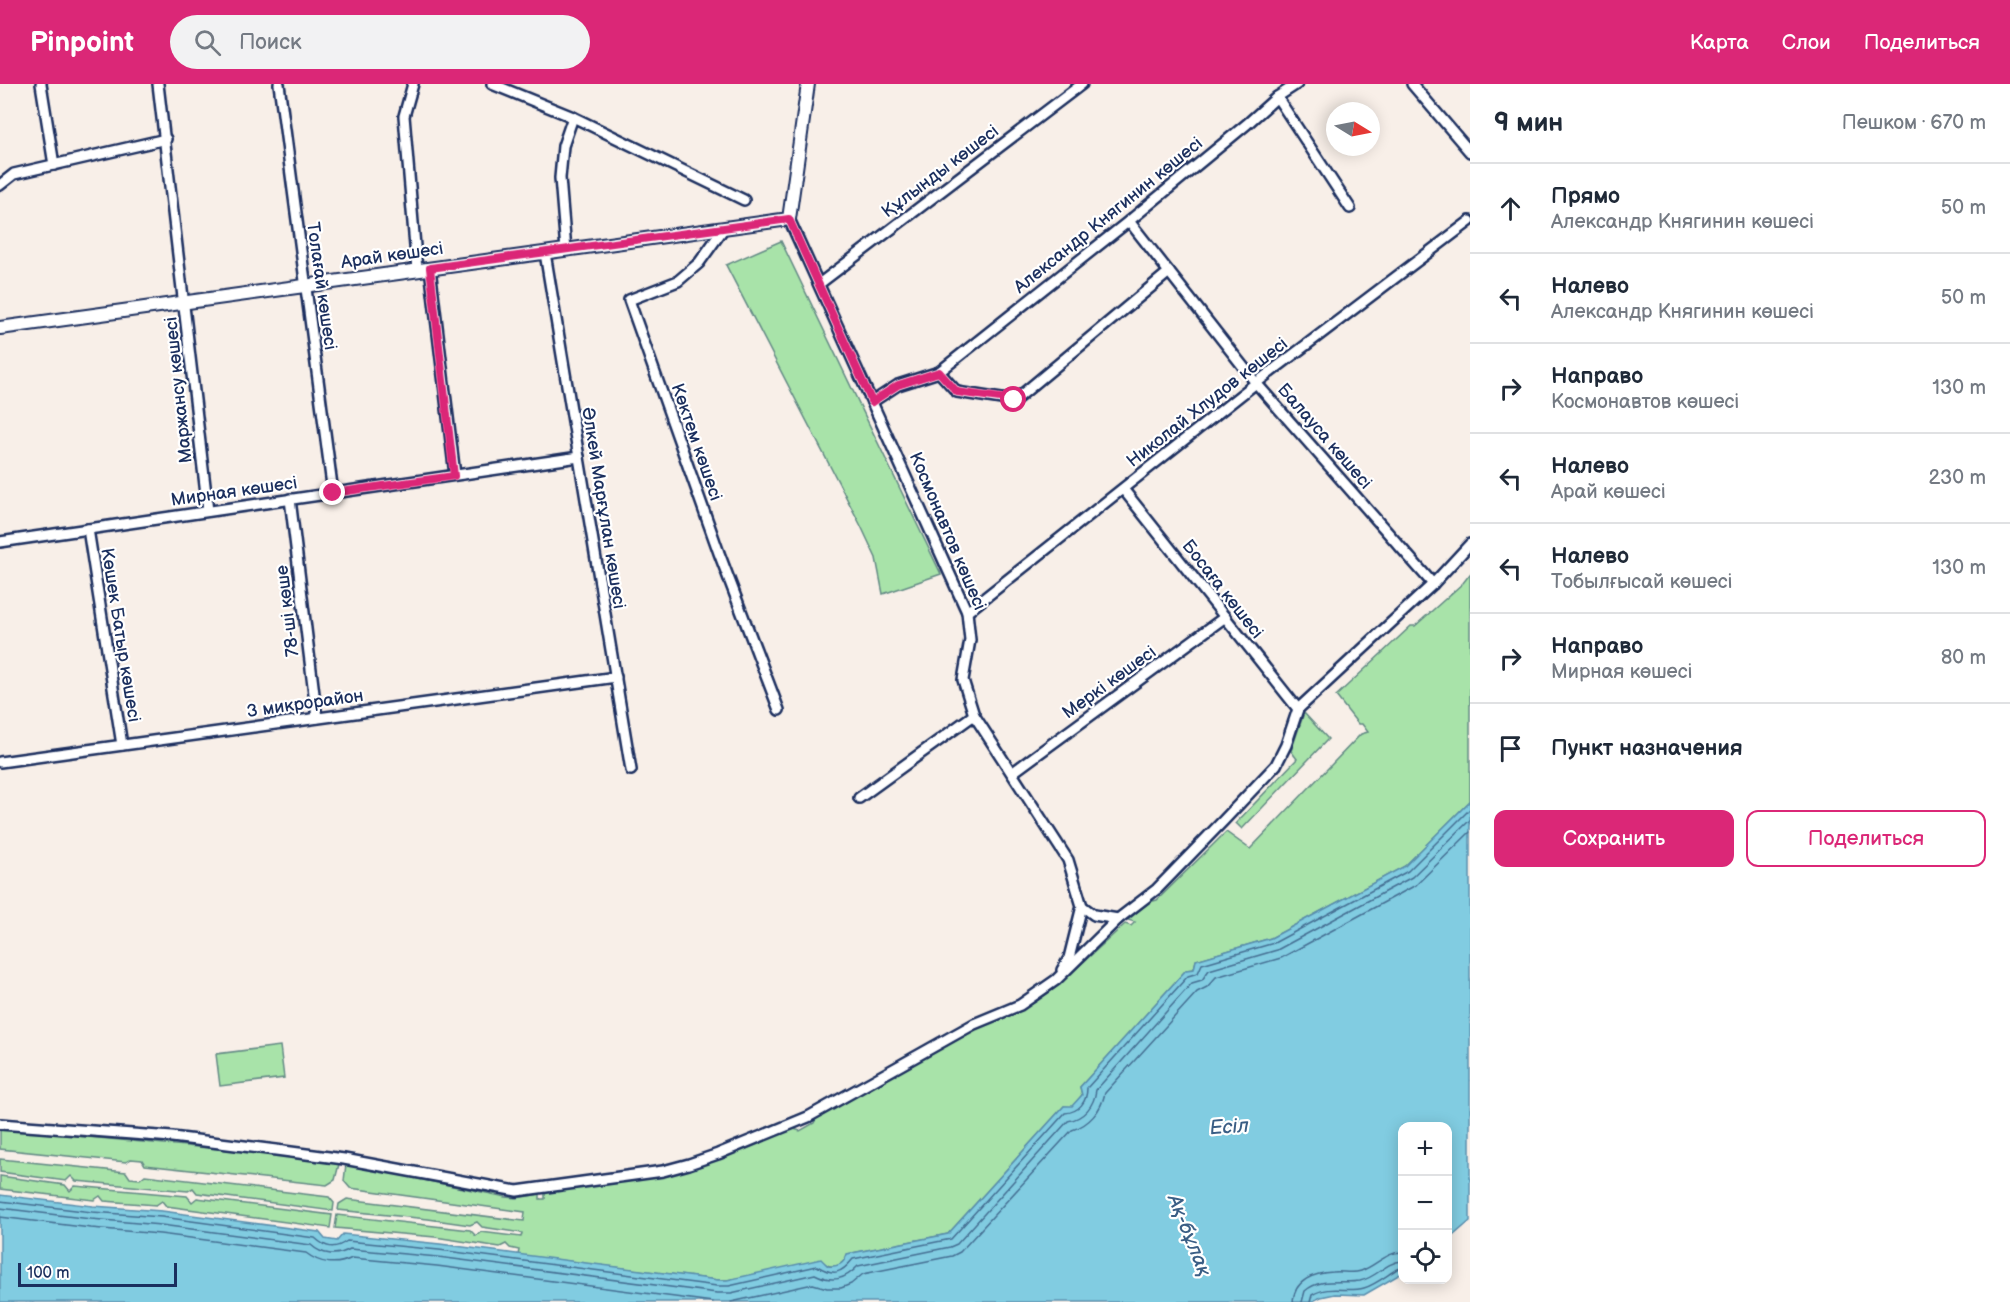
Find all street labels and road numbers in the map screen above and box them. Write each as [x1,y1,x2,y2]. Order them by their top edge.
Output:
street label: Құлынды көшесі [878,121,1003,222]
street label: Александр Княгинин көшесі [1009,133,1207,299]
street label: Толағай көшесі [302,221,341,351]
street label: Арай көшесі [338,238,445,273]
street label: Маржансу көшесі [160,316,197,464]
street label: Николай Хлудов көшесі [1123,333,1292,472]
street label: Балауса көшесі [1273,379,1376,493]
street label: Көктем көшесі [667,381,726,504]
street label: Әлкей Марғұлан көшесі [577,406,630,610]
street label: Космонавтов көшесі [905,449,990,613]
street label: Мирная көшесі [170,472,299,511]
street label: Босаға көшесі [1178,536,1268,643]
street label: Көшек Батыр көшесі [96,547,145,724]
street label: 78-ші көше [271,564,304,658]
street label: Меркі көшесі [1058,641,1160,723]
street label: 3 микрорайон [245,685,365,722]

